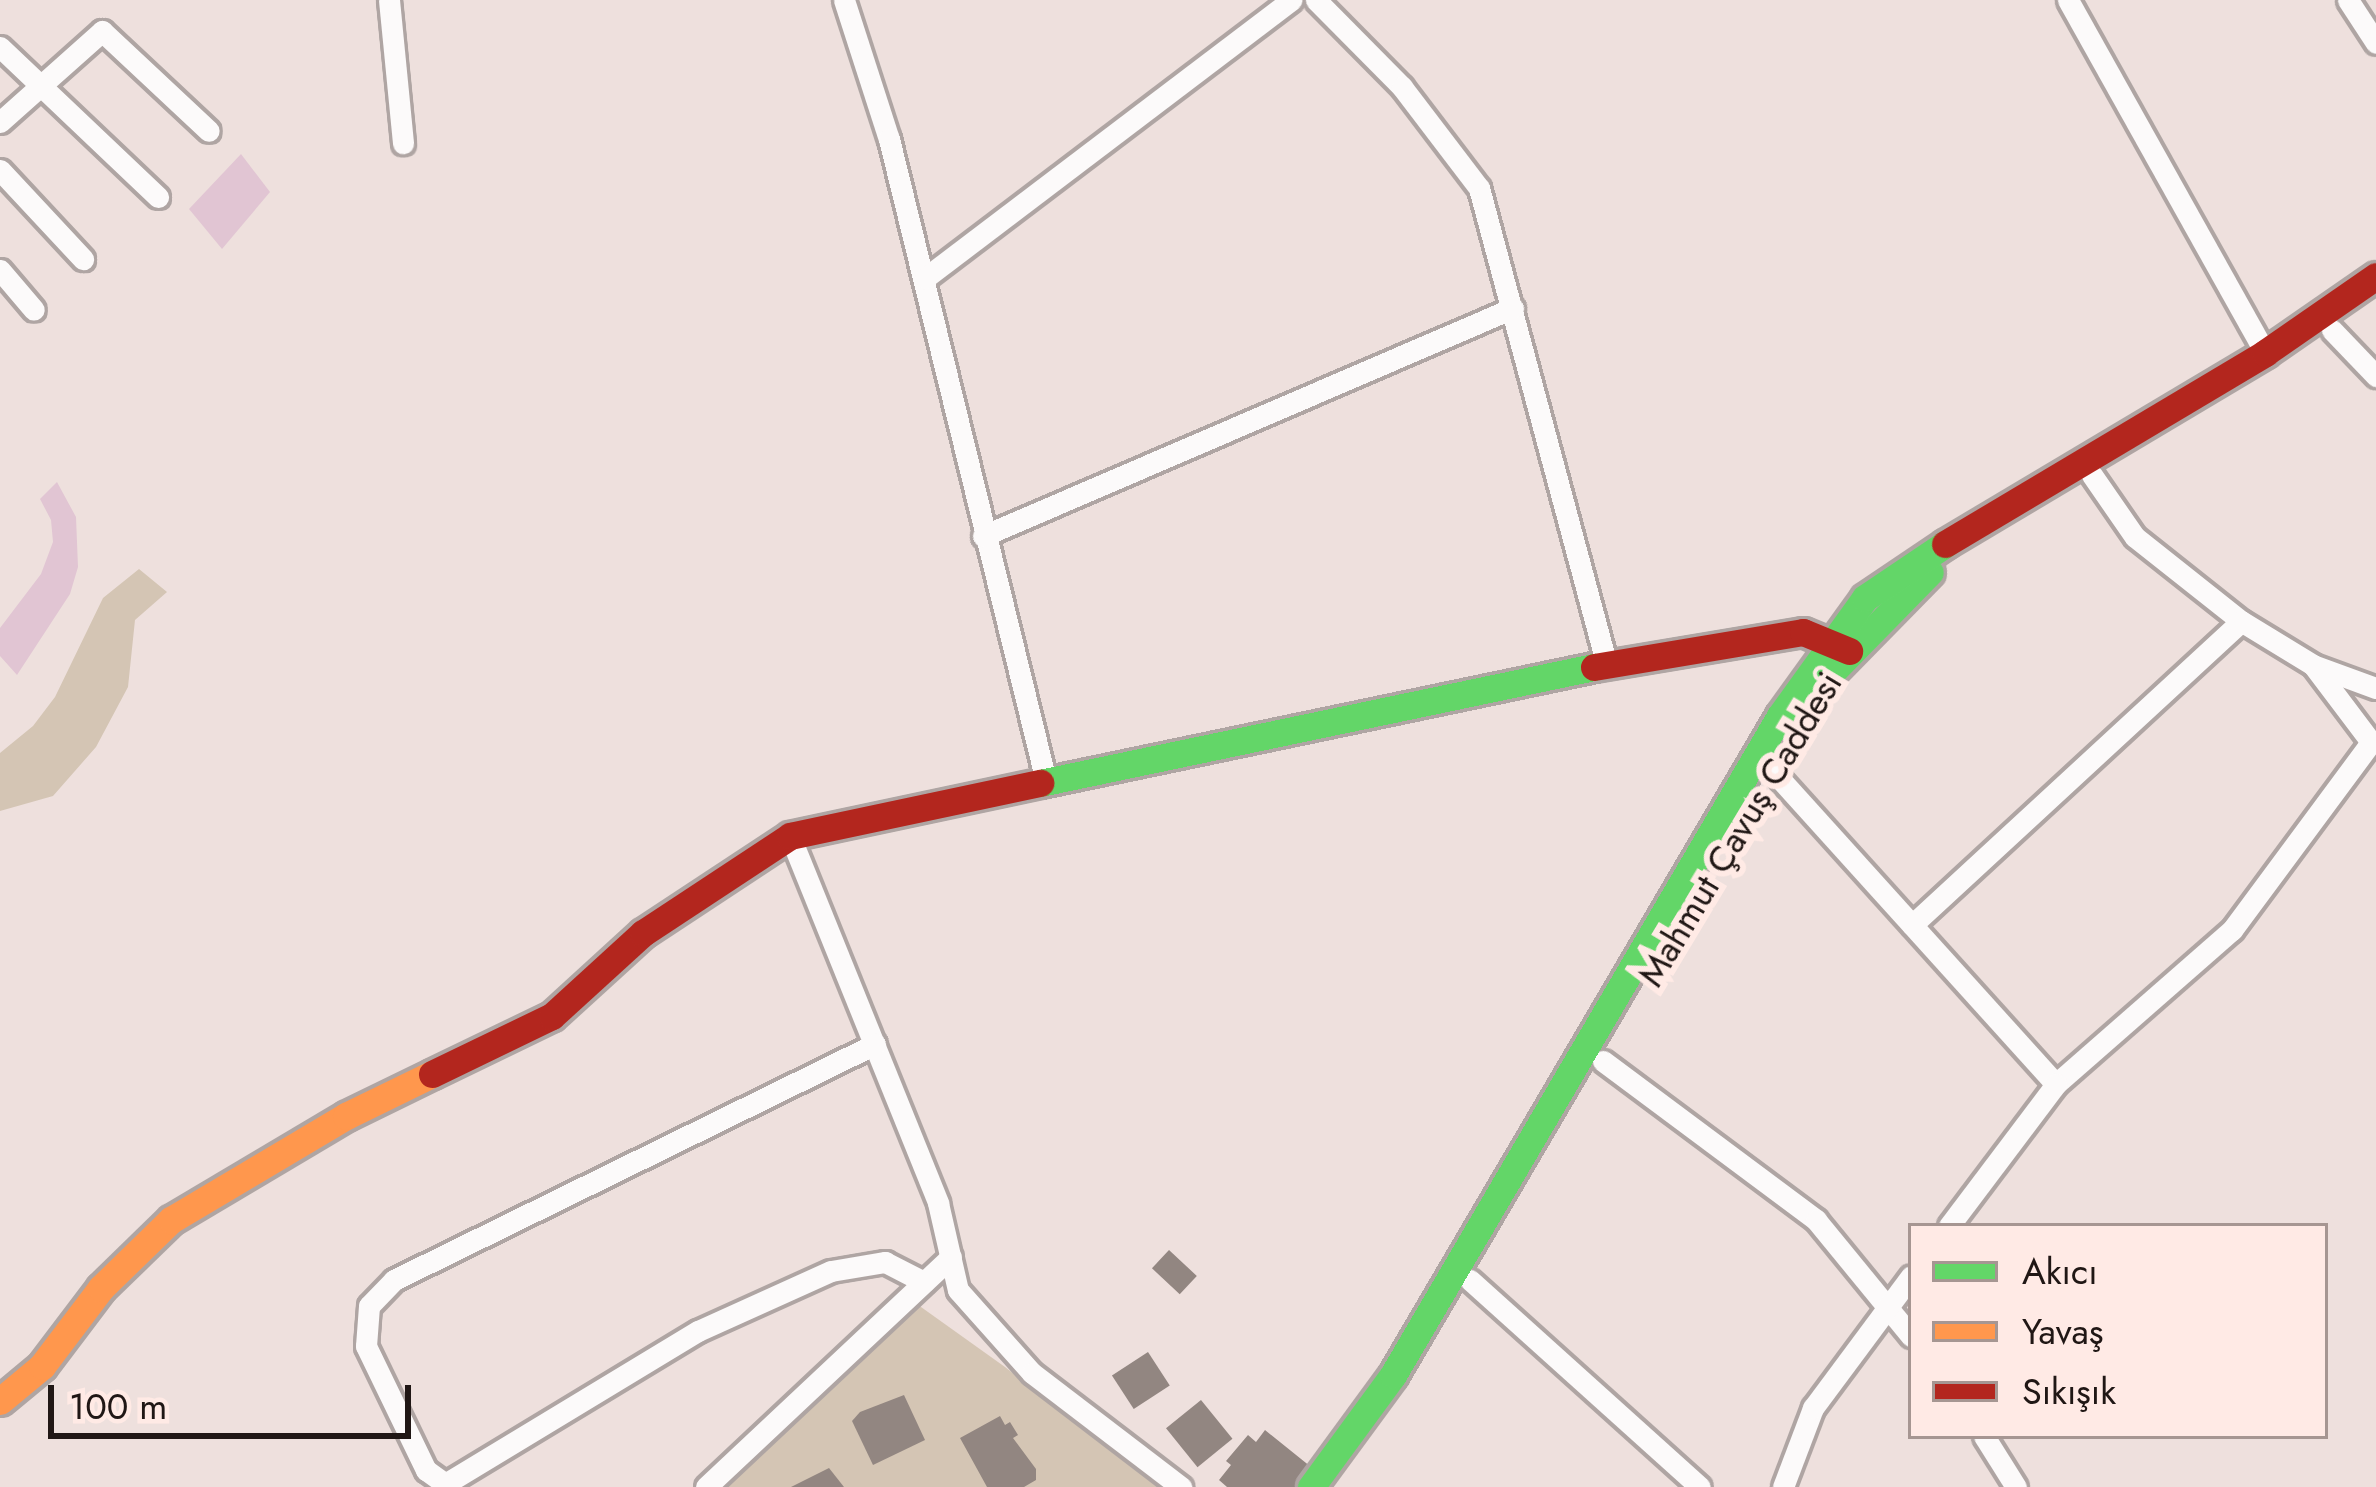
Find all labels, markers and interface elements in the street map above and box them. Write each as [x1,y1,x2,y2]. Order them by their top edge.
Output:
street label: Mahmut Çavuş Caddesi [1629,664,1851,994]
legend [1908,1223,2328,1439]
text: Akıcı [2022,1245,2098,1297]
text: Yavaş [2022,1305,2103,1357]
scale bar [54,1361,417,1435]
text: Sıkışık [2022,1365,2116,1417]
text: 100 m [69,1380,167,1432]

